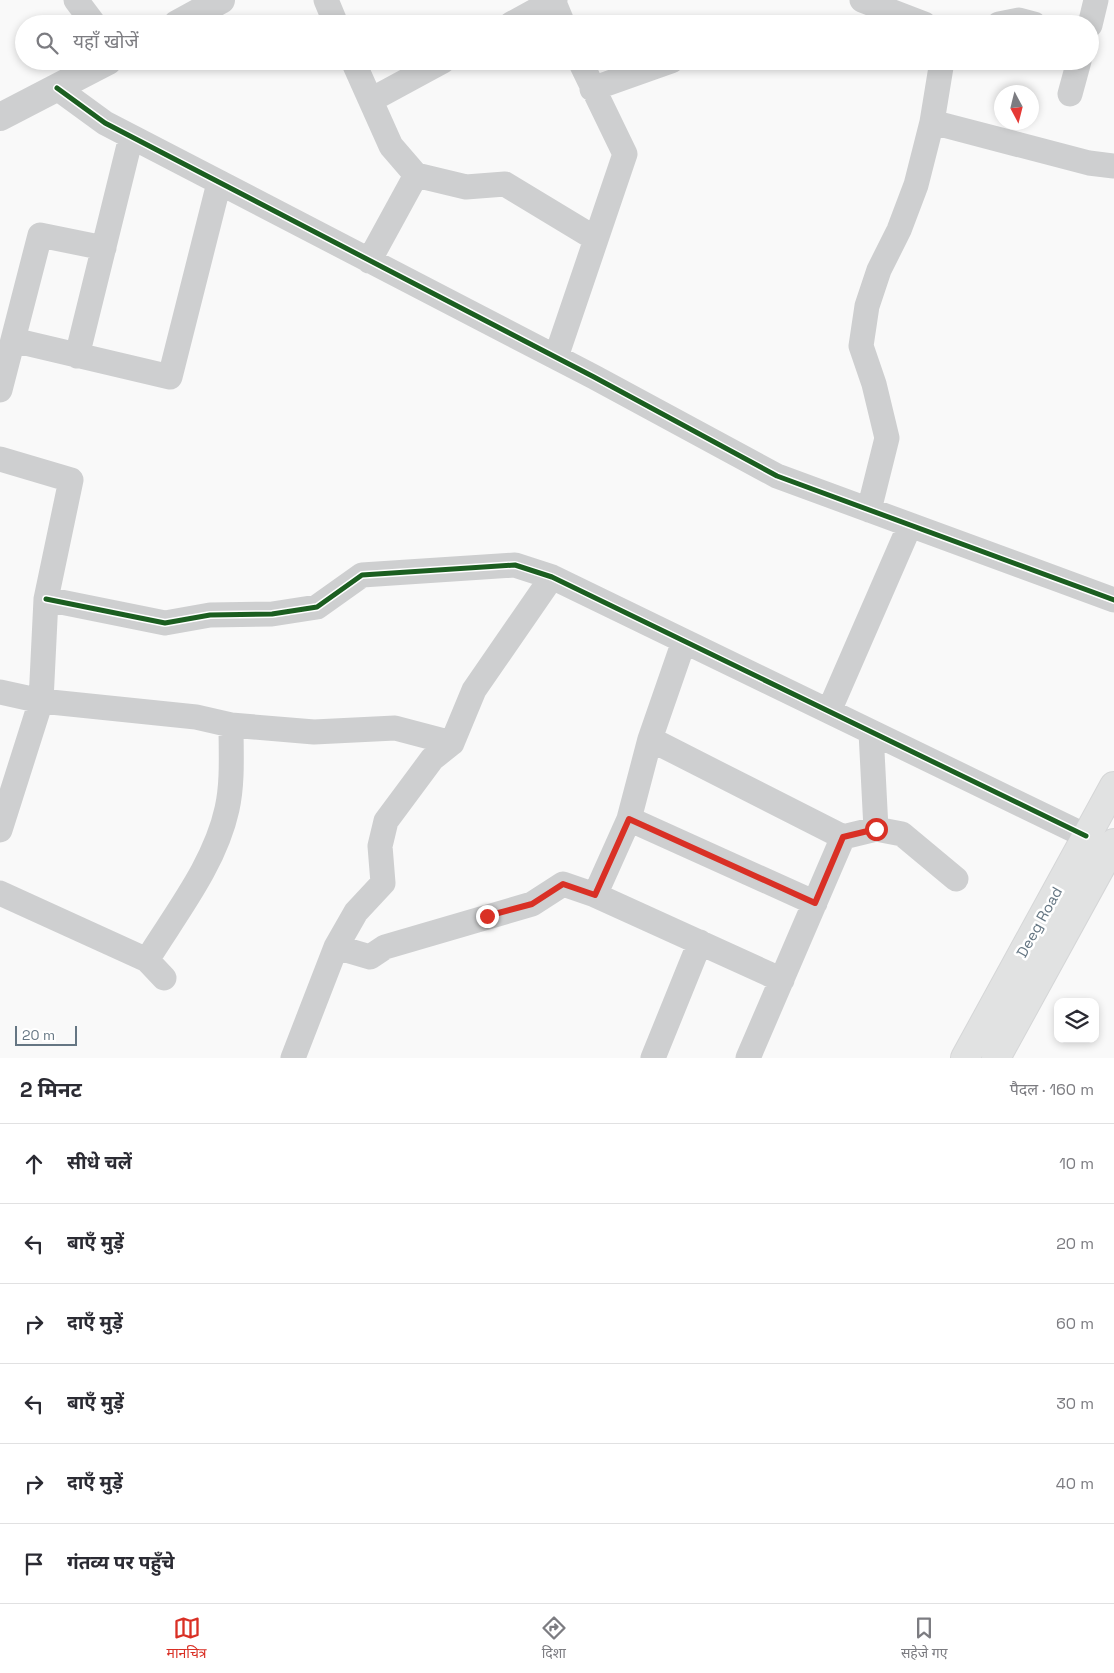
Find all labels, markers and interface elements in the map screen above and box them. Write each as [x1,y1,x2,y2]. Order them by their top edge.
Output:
search box [15,15,1099,70]
icon: search [33,29,61,57]
text: यहाँ खोजें [73,29,138,54]
north arrow [994,85,1039,130]
route start [865,818,888,841]
street label: Deeg Road [1012,883,1066,961]
route end [476,905,499,928]
map controls [1054,998,1099,1043]
button: layers [1054,998,1099,1043]
scale bar [15,1023,78,1046]
text: 20 m [22,1026,55,1044]
text: 2 मिनट [20,1076,82,1103]
text: पैदल · 160 m [1010,1079,1094,1100]
icon: ahead [20,1150,48,1178]
text: सीधे चलें [67,1150,132,1175]
text: 10 m [1059,1153,1094,1174]
icon: left [20,1230,48,1258]
text: बाएँ मुड़ें [67,1230,124,1255]
text: 20 m [1056,1233,1094,1254]
icon: right [20,1310,48,1338]
text: दाएँ मुड़ें [67,1310,123,1335]
text: 60 m [1056,1313,1094,1334]
icon: left [20,1390,48,1418]
text: बाएँ मुड़ें [67,1390,124,1415]
text: 30 m [1056,1393,1094,1414]
icon: right [20,1470,48,1498]
text: दाएँ मुड़ें [67,1470,123,1495]
text: 40 m [1056,1473,1094,1494]
icon: arrive [20,1550,48,1578]
text: गंतव्य पर पहुँचे [67,1550,174,1575]
tab: मानचित्र [167,1614,207,1664]
tab: दिशा [540,1614,568,1664]
tab: सहेजे गए [901,1614,947,1664]

